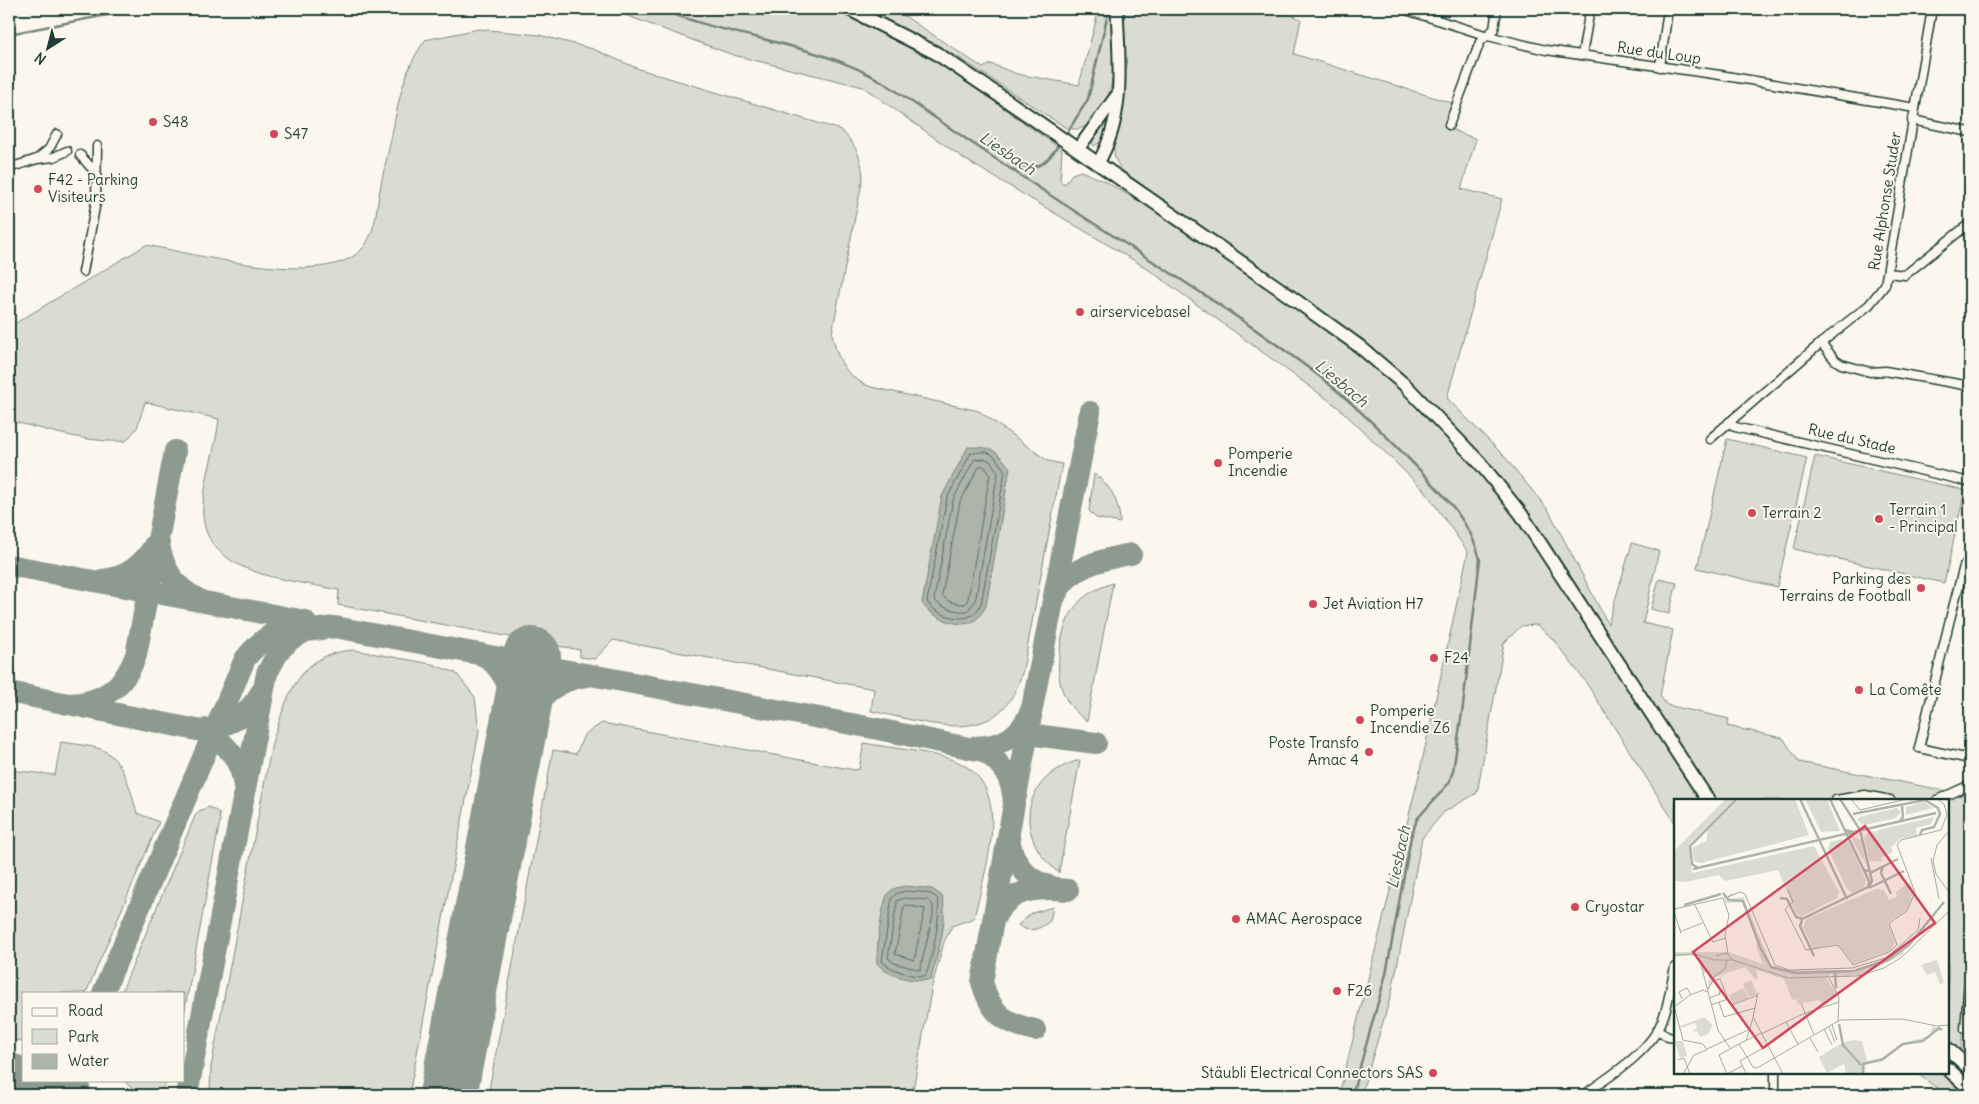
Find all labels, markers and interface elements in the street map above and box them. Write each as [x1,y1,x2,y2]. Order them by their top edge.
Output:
north arrow [22,22,72,72]
street label: Rue du Loup [1616,37,1702,68]
text: N [31,48,50,69]
place label: S48 [163,112,189,131]
marker: S48 [147,116,159,128]
place label: S47 [284,124,308,143]
water label: Liesbach [976,127,1041,179]
marker: S47 [268,128,280,140]
street label: Rue Alphonse Studer [1864,130,1905,272]
place label: F42 - Parking Visiteurs [48,170,138,206]
marker: F42 - Parking Visiteurs [32,183,44,195]
place label: airservicebasel [1090,302,1190,321]
marker: airservicebasel [1074,306,1086,318]
water label: Liesbach [1311,355,1373,412]
street label: Rue du Stade [1806,419,1898,458]
place label: Pomperie Incendie [1228,444,1293,480]
marker: Pomperie Incendie [1212,457,1224,469]
place label: Terrain 1 - Principal [1889,500,1958,536]
place label: Terrain 2 [1762,503,1821,522]
marker: Terrain 2 [1746,507,1758,519]
marker: Terrain 1 - Principal [1873,513,1885,525]
place label: Parking des Terrains de Football [1779,569,1911,605]
marker: Parking des Terrains de Football [1915,582,1927,594]
place label: Jet Aviation H7 [1323,594,1423,613]
marker: Jet Aviation H7 [1307,598,1319,610]
place label: F24 [1444,648,1469,667]
marker: F24 [1428,652,1440,664]
place label: La Comête [1869,680,1942,699]
marker: La Comête [1853,684,1865,696]
place label: Pomperie Incendie Z6 [1370,701,1450,737]
marker: Pomperie Incendie Z6 [1354,714,1366,726]
place label: Poste Transfo Amac 4 [1268,733,1359,769]
marker: Poste Transfo Amac 4 [1363,746,1375,758]
inset map [1674,799,1949,1074]
water label: Liesbach [1382,823,1415,890]
place label: Cryostar [1585,897,1644,916]
marker: Cryostar [1569,901,1581,913]
place label: AMAC Aerospace [1246,909,1362,928]
marker: AMAC Aerospace [1230,913,1242,925]
place label: F26 [1347,981,1372,1000]
marker: F26 [1331,985,1343,997]
legend [22,992,185,1082]
text: Road [68,1001,103,1020]
text: Park [68,1027,99,1046]
text: Water [68,1051,109,1070]
place label: Stäubli Electrical Connectors SAS [1201,1063,1423,1082]
marker: Stäubli Electrical Connectors SAS [1427,1067,1439,1079]

